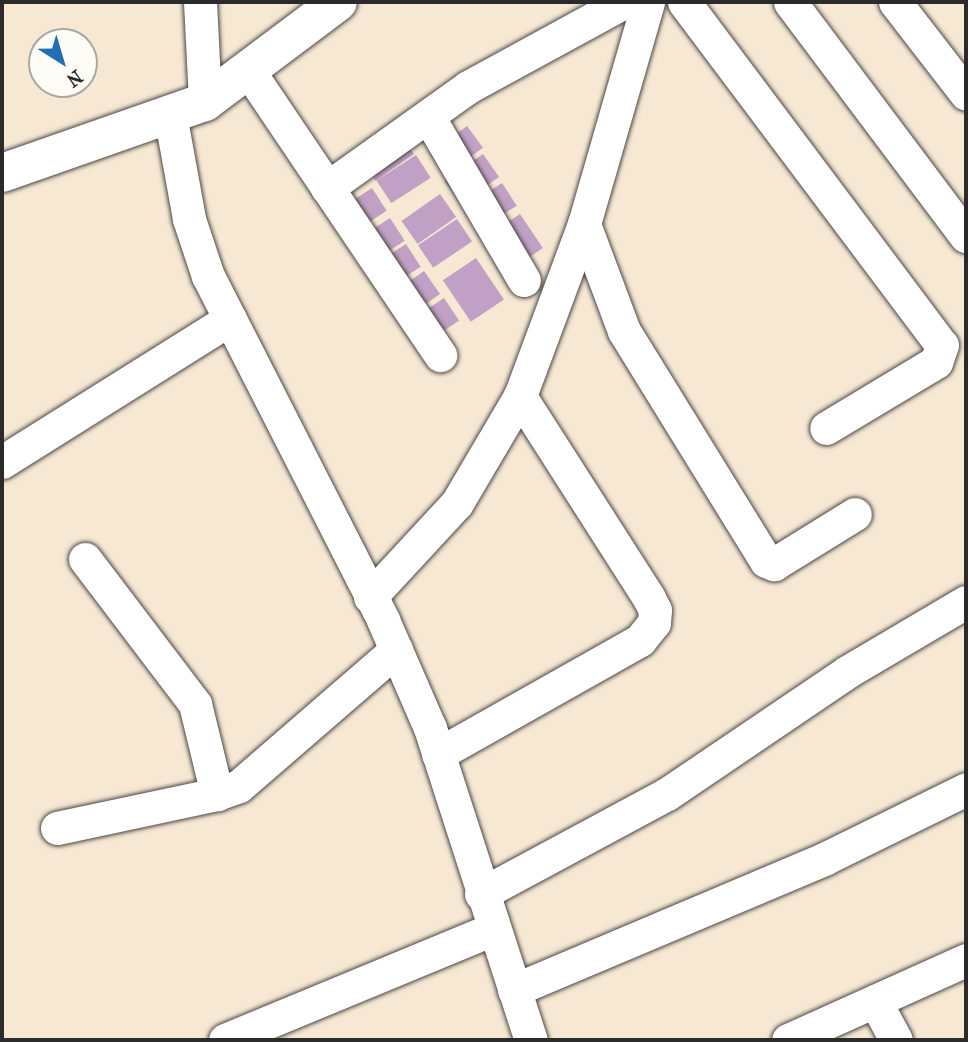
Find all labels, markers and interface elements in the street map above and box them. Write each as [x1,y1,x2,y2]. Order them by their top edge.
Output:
north arrow [28,28,98,98]
text: N [62,65,87,91]

